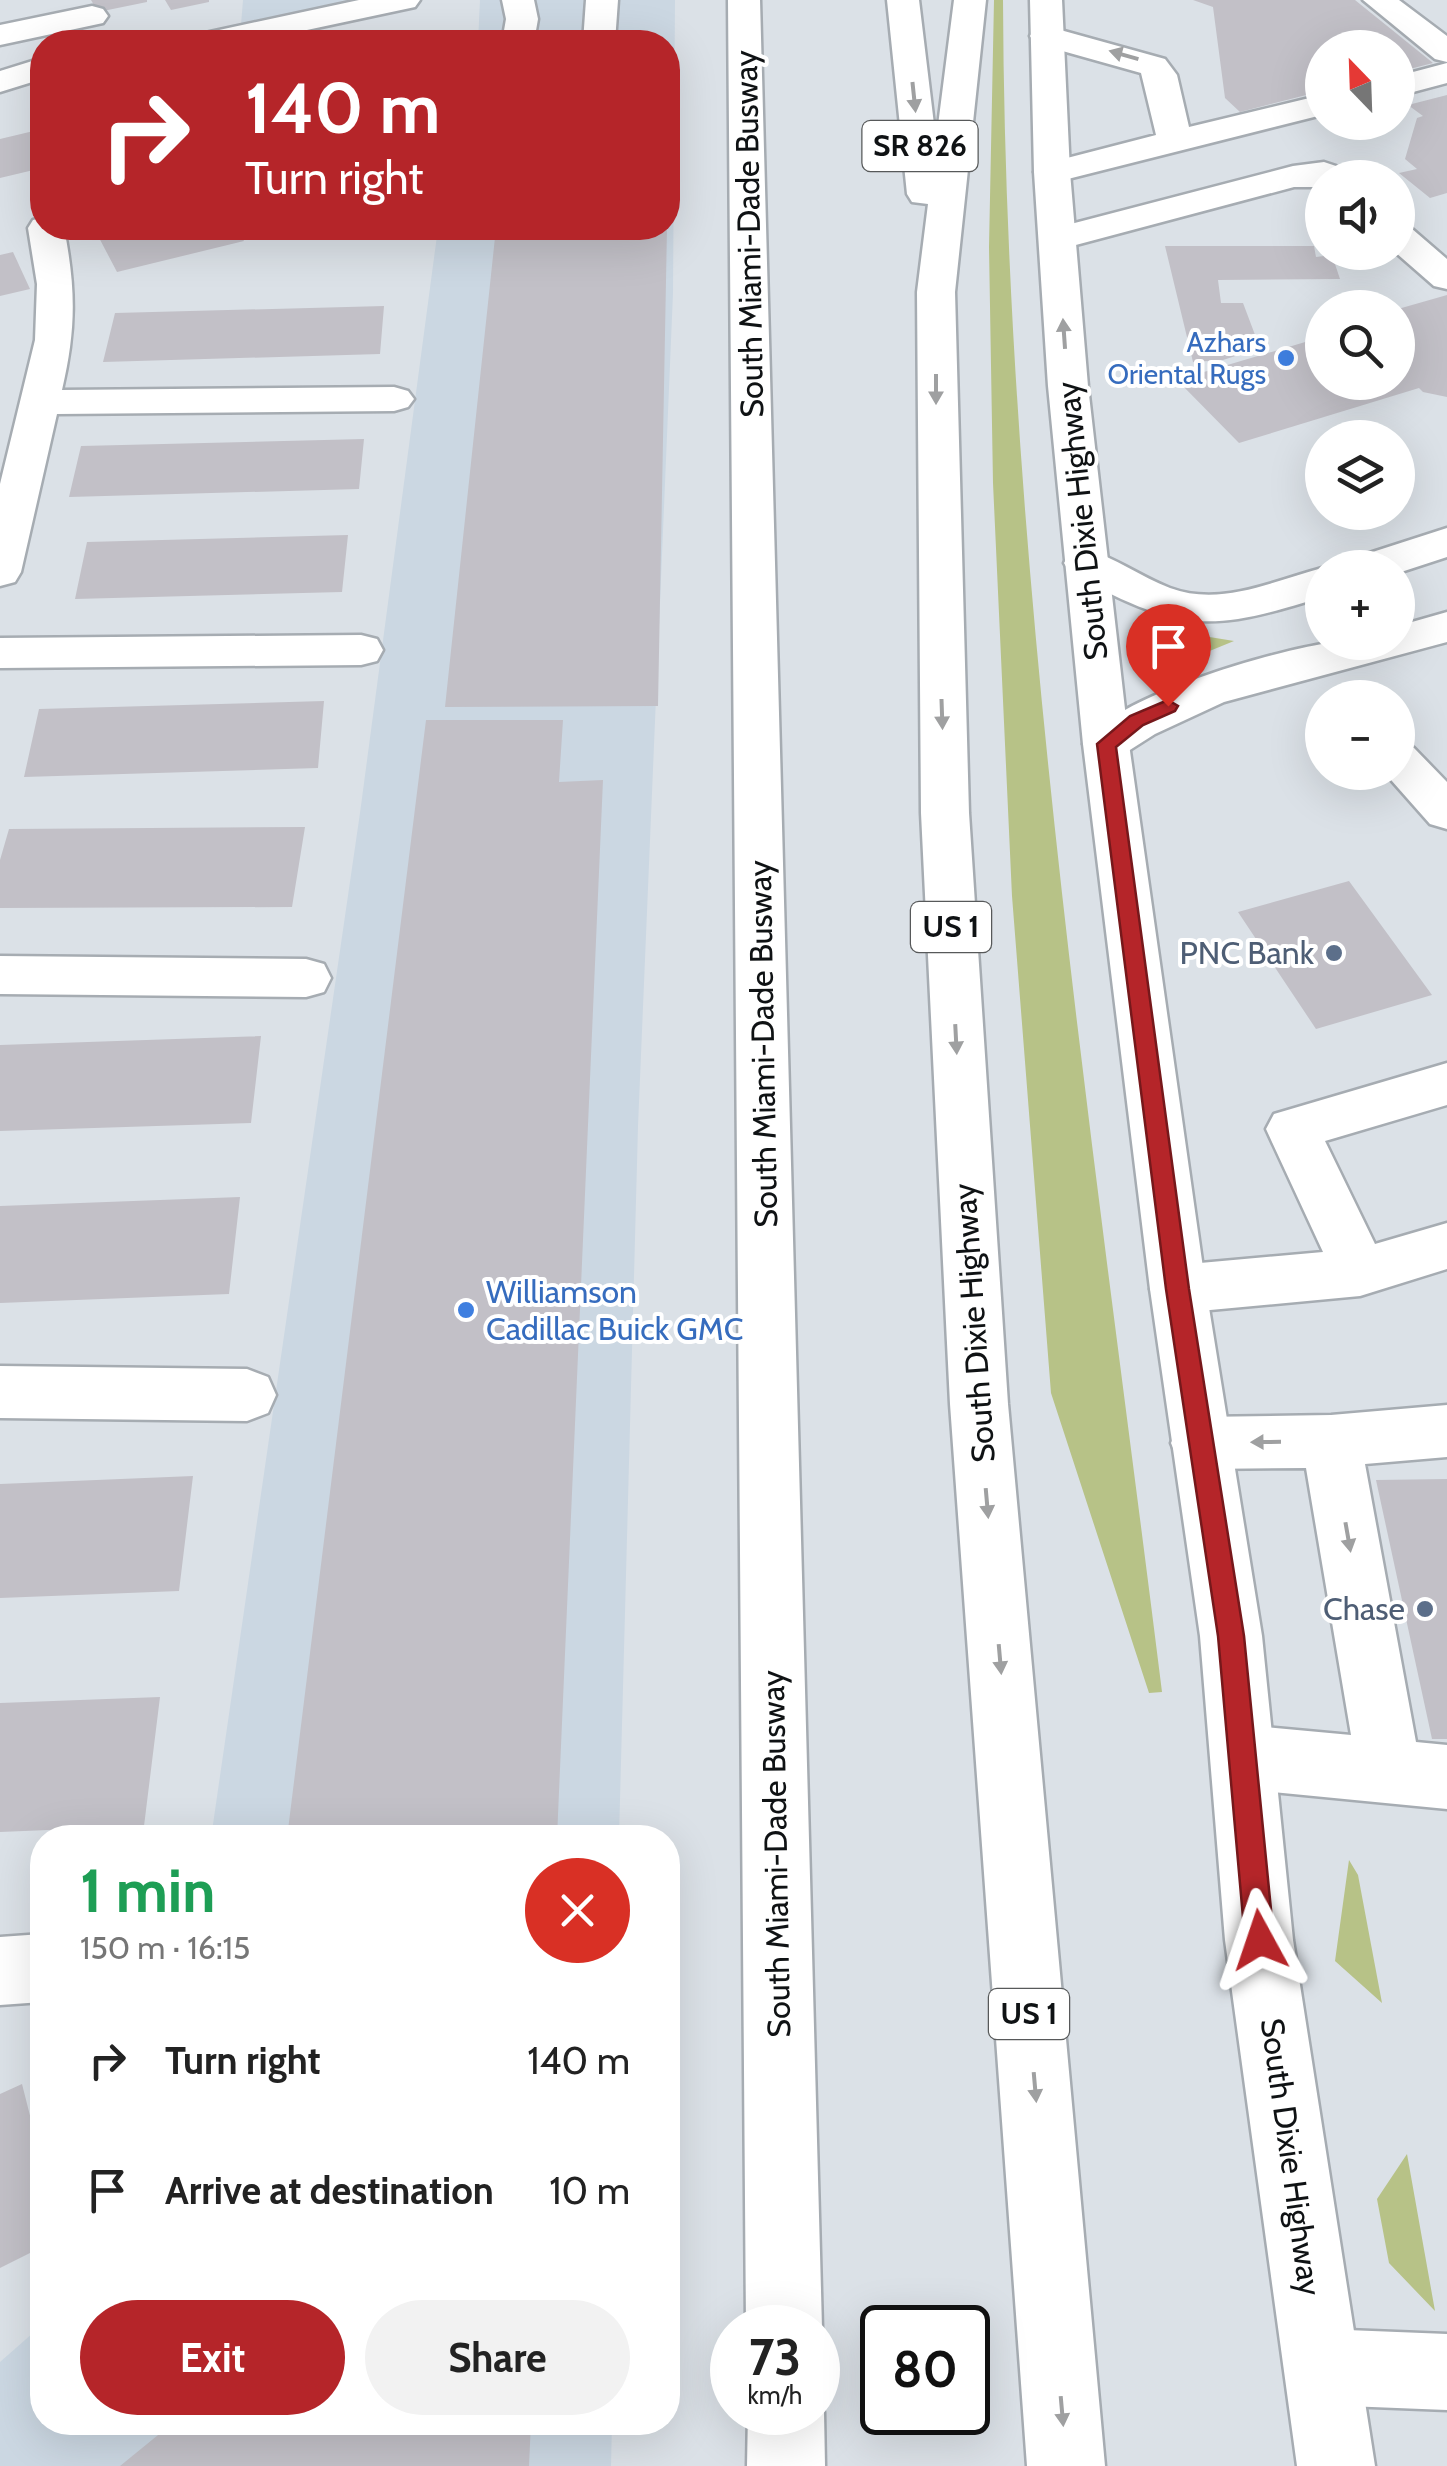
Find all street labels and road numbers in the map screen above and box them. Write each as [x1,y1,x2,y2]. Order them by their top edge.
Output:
street label: South Miami-Dade Busway [726,50,771,418]
road number: SR 826 [862,121,978,171]
street label: South Dixie Highway [1047,380,1116,662]
street label: South Miami-Dade Busway [740,860,785,1228]
road number: US 1 [911,902,991,952]
street label: South Dixie Highway [944,1182,1003,1464]
street label: South Miami-Dade Busway [753,1670,798,2038]
road number: US 1 [989,1989,1069,2039]
street label: South Dixie Highway [1253,2016,1330,2298]

